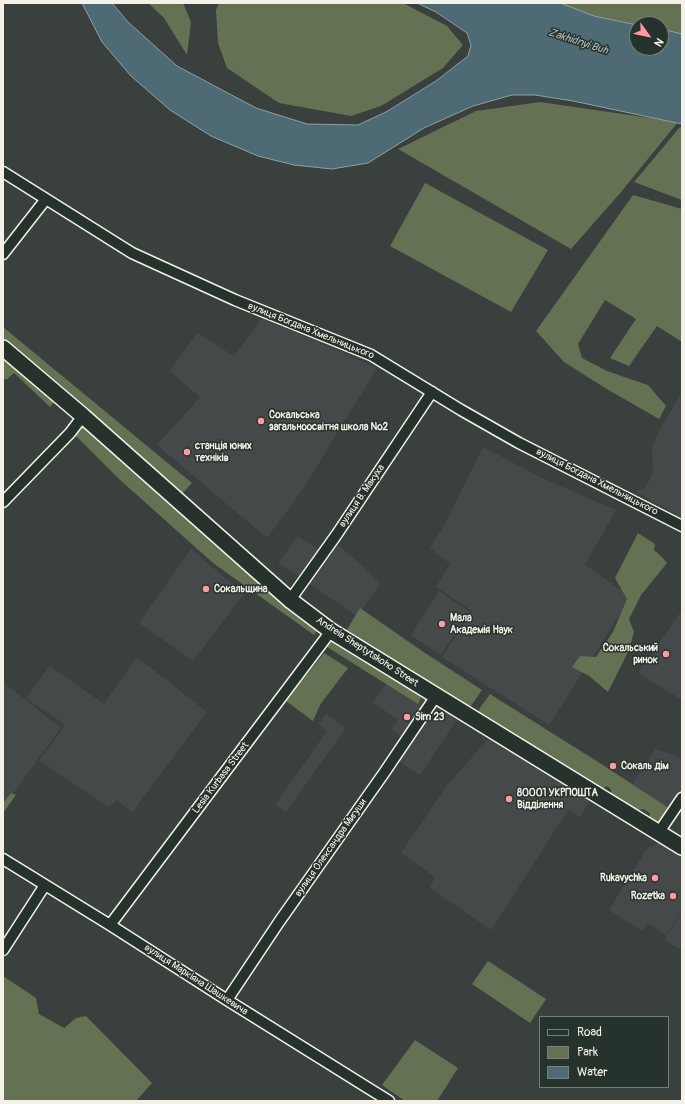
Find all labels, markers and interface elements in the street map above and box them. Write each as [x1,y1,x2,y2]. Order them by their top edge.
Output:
north arrow [629,16,669,56]
water label: Zakhidnyi Buh [547,26,609,58]
text: N [651,36,666,49]
street label: вулиця Богдана Хмельницького [246,300,376,362]
place label: Сокальська загальноосвітня школа №2 [269,409,388,432]
marker: Сокальська загальноосвітня школа №2 [256,416,266,426]
place label: станція юних техніків [195,440,252,464]
street label: вулиця Богдана Хмельницького [534,446,660,518]
marker: станція юних техніків [182,447,192,457]
street label: вулиця В. Макуха [337,462,387,530]
place label: Сокальщина [214,583,267,595]
marker: Сокальщина [201,584,211,594]
place label: Мала Академія Наук [450,612,513,636]
street label: Andreia Sheptytskoho Street [313,614,421,690]
marker: Мала Академія Наук [437,619,447,629]
place label: Сокальський ринок [603,642,658,666]
marker: Сокальський ринок [661,649,671,659]
place label: Sim 23 [415,711,444,723]
marker: Sim 23 [402,712,412,722]
street label: Lesia Kurbasa Street [190,740,252,816]
place label: Сокаль дім [621,760,669,772]
marker: Сокаль дім [608,761,618,771]
place label: 80001 УКРПОШТА Відділення [517,787,598,810]
marker: 80001 УКРПОШТА Відділення [504,794,514,804]
street label: вулиця Олександра Мигуши [293,797,369,899]
place label: Rukavychka [600,872,647,884]
marker: Rukavychka [650,873,660,883]
place label: Rozetka [631,890,665,902]
marker: Rozetka [668,891,678,901]
street label: вулиця Маркіяна Шашкевича [142,942,250,1018]
legend [539,1016,669,1088]
text: Road [577,1025,602,1040]
text: Park [577,1045,598,1060]
text: Water [577,1065,608,1080]

